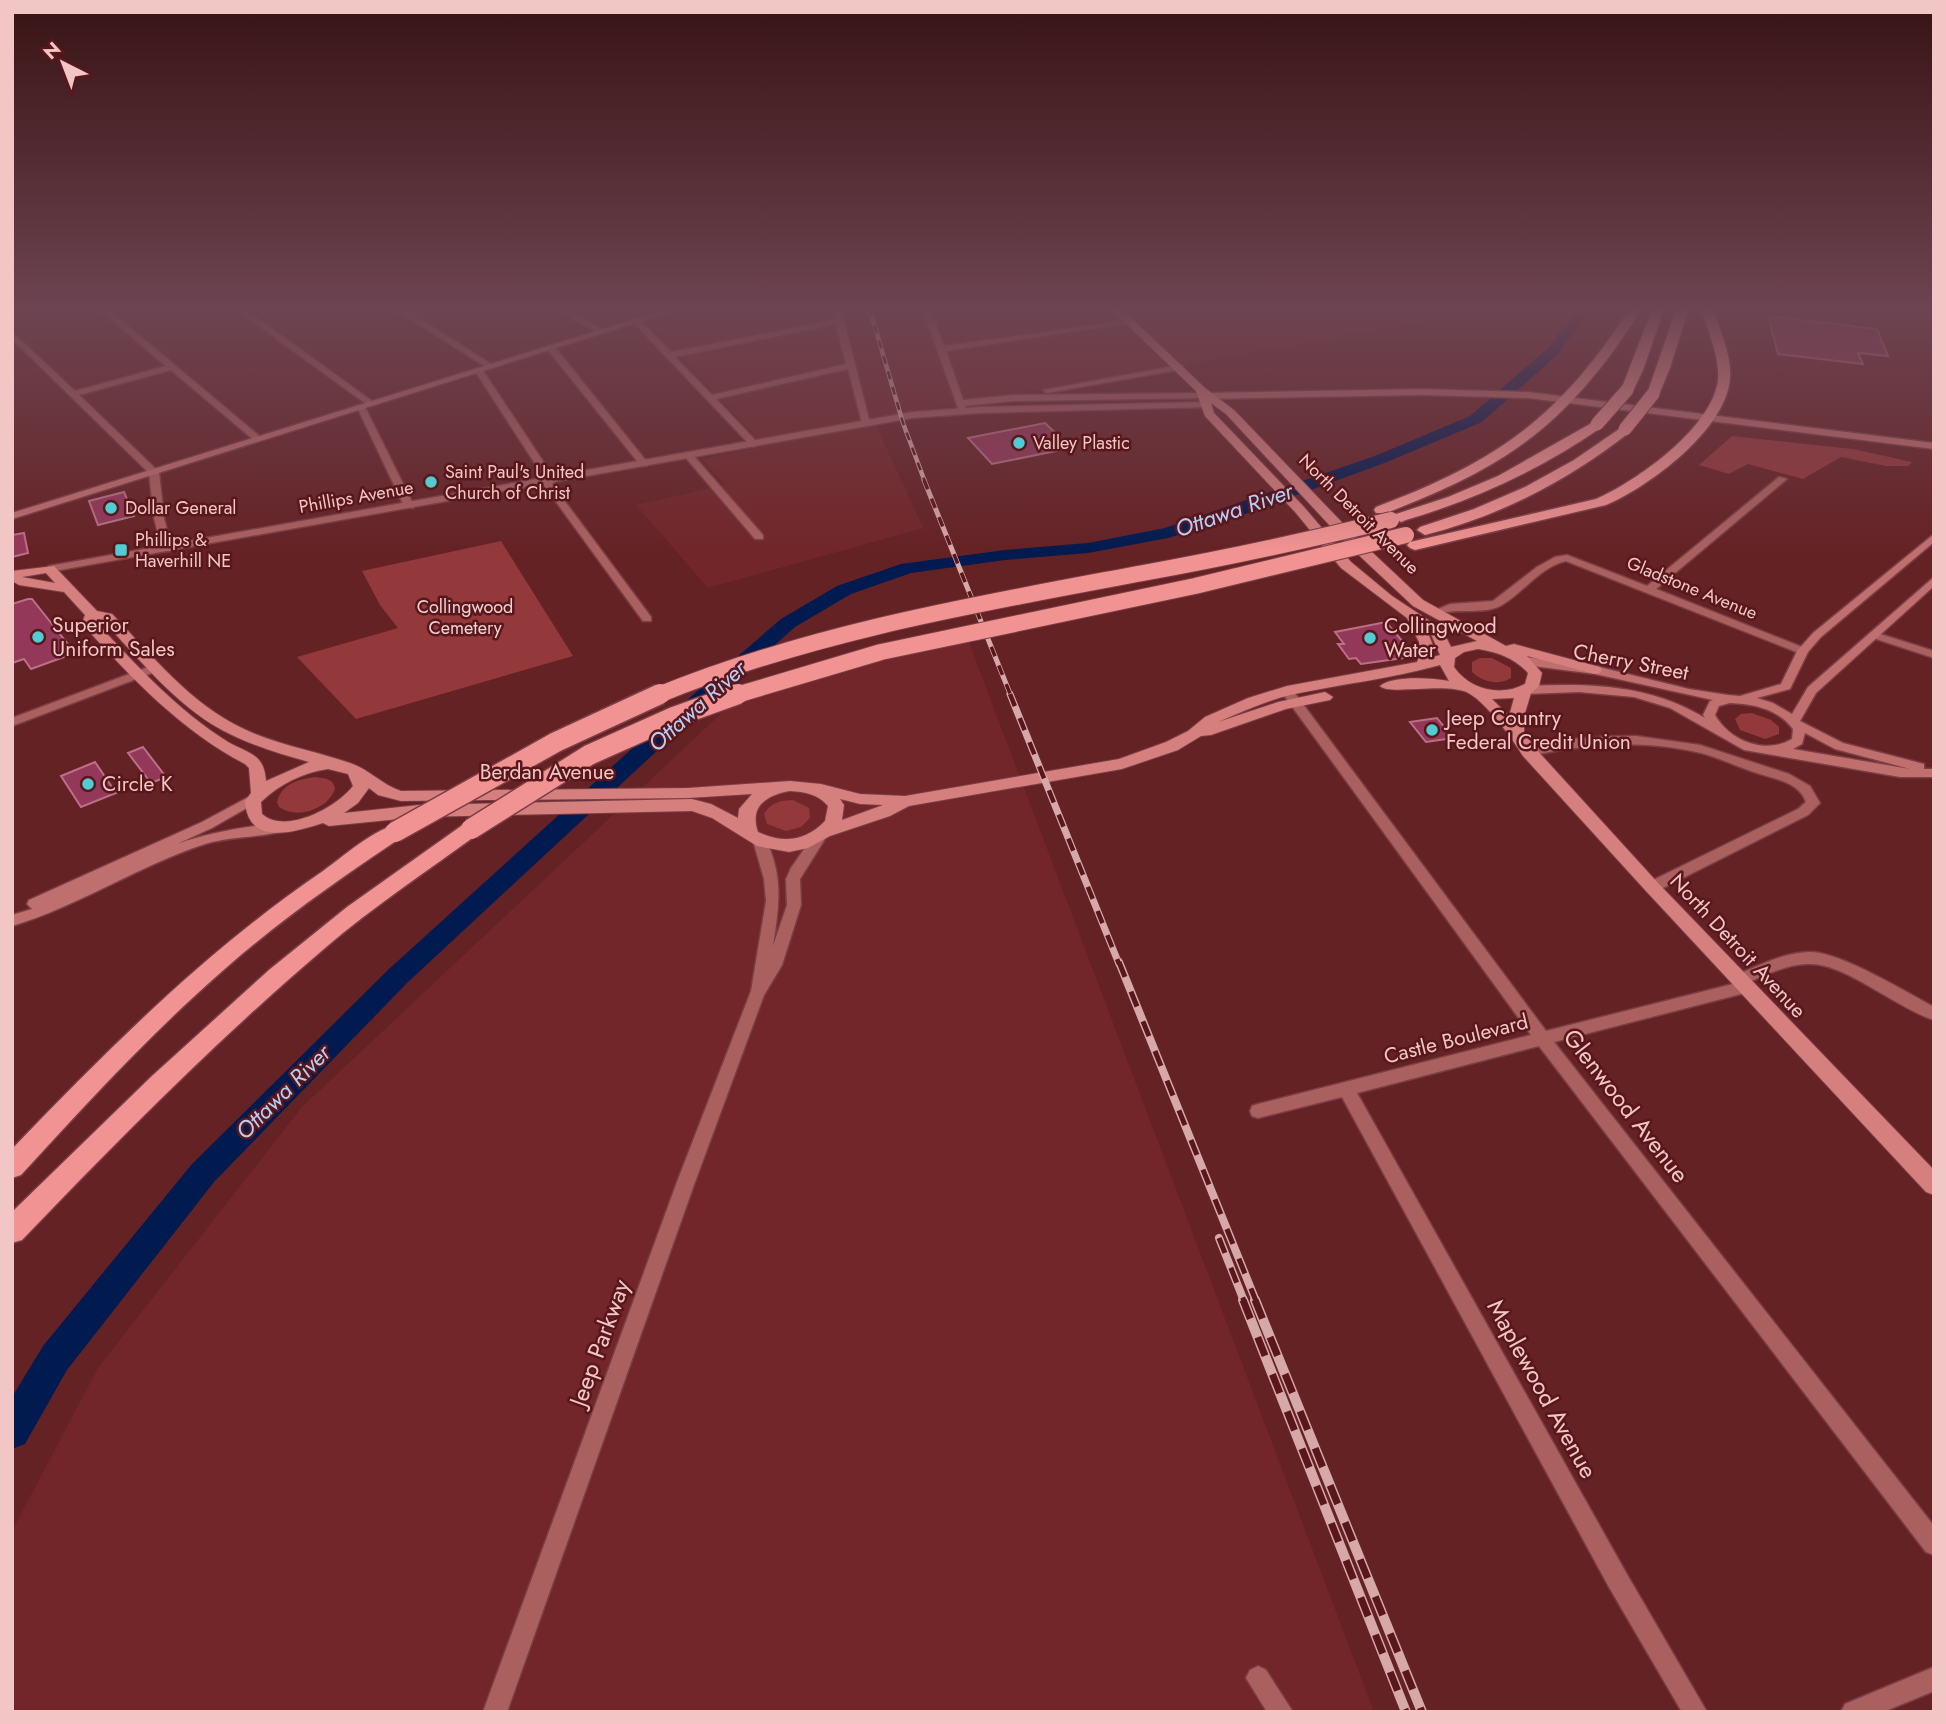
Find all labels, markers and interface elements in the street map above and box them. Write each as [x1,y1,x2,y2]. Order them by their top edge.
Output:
north arrow [28,28,98,98]
text: N [37,36,67,66]
place label: Valley Plastic [1033,430,1130,456]
marker: Valley Plastic [1011,435,1027,451]
street label: North Detroit Avenue [1293,448,1425,580]
place label: Saint Paul's United Church of Christ [445,459,584,506]
street label: Phillips Avenue [297,474,415,520]
marker: Saint Paul's United Church of Christ [423,474,439,490]
water label: Ottawa River [1170,474,1299,546]
place label: Dollar General [125,495,237,521]
marker: Dollar General [103,500,119,516]
place label: Phillips & Haverhill NE [135,527,231,574]
marker: Phillips & Haverhill NE [113,542,129,558]
street label: Gladstone Avenue [1623,550,1761,626]
park label: Collingwood Cemetery [417,594,513,641]
place label: Superior Uniform Sales [52,610,175,664]
place label: Collingwood Water [1384,611,1497,665]
marker: Superior Uniform Sales [30,629,46,645]
marker: Collingwood Water [1362,630,1378,646]
street label: Cherry Street [1571,636,1691,688]
water label: Ottawa River [640,651,755,760]
place label: Jeep Country Federal Credit Union [1443,703,1631,757]
marker: Jeep Country Federal Credit Union [1424,722,1440,738]
street label: Berdan Avenue [480,757,614,787]
place label: Circle K [102,769,173,799]
marker: Circle K [80,776,96,792]
street label: North Detroit Avenue [1663,867,1813,1025]
street label: Castle Boulevard [1381,1007,1531,1071]
street label: Glenwood Avenue [1555,1021,1698,1190]
water label: Ottawa River [228,1036,339,1147]
street label: Jeep Parkway [559,1274,639,1414]
street label: Maplewood Avenue [1479,1293,1606,1485]

